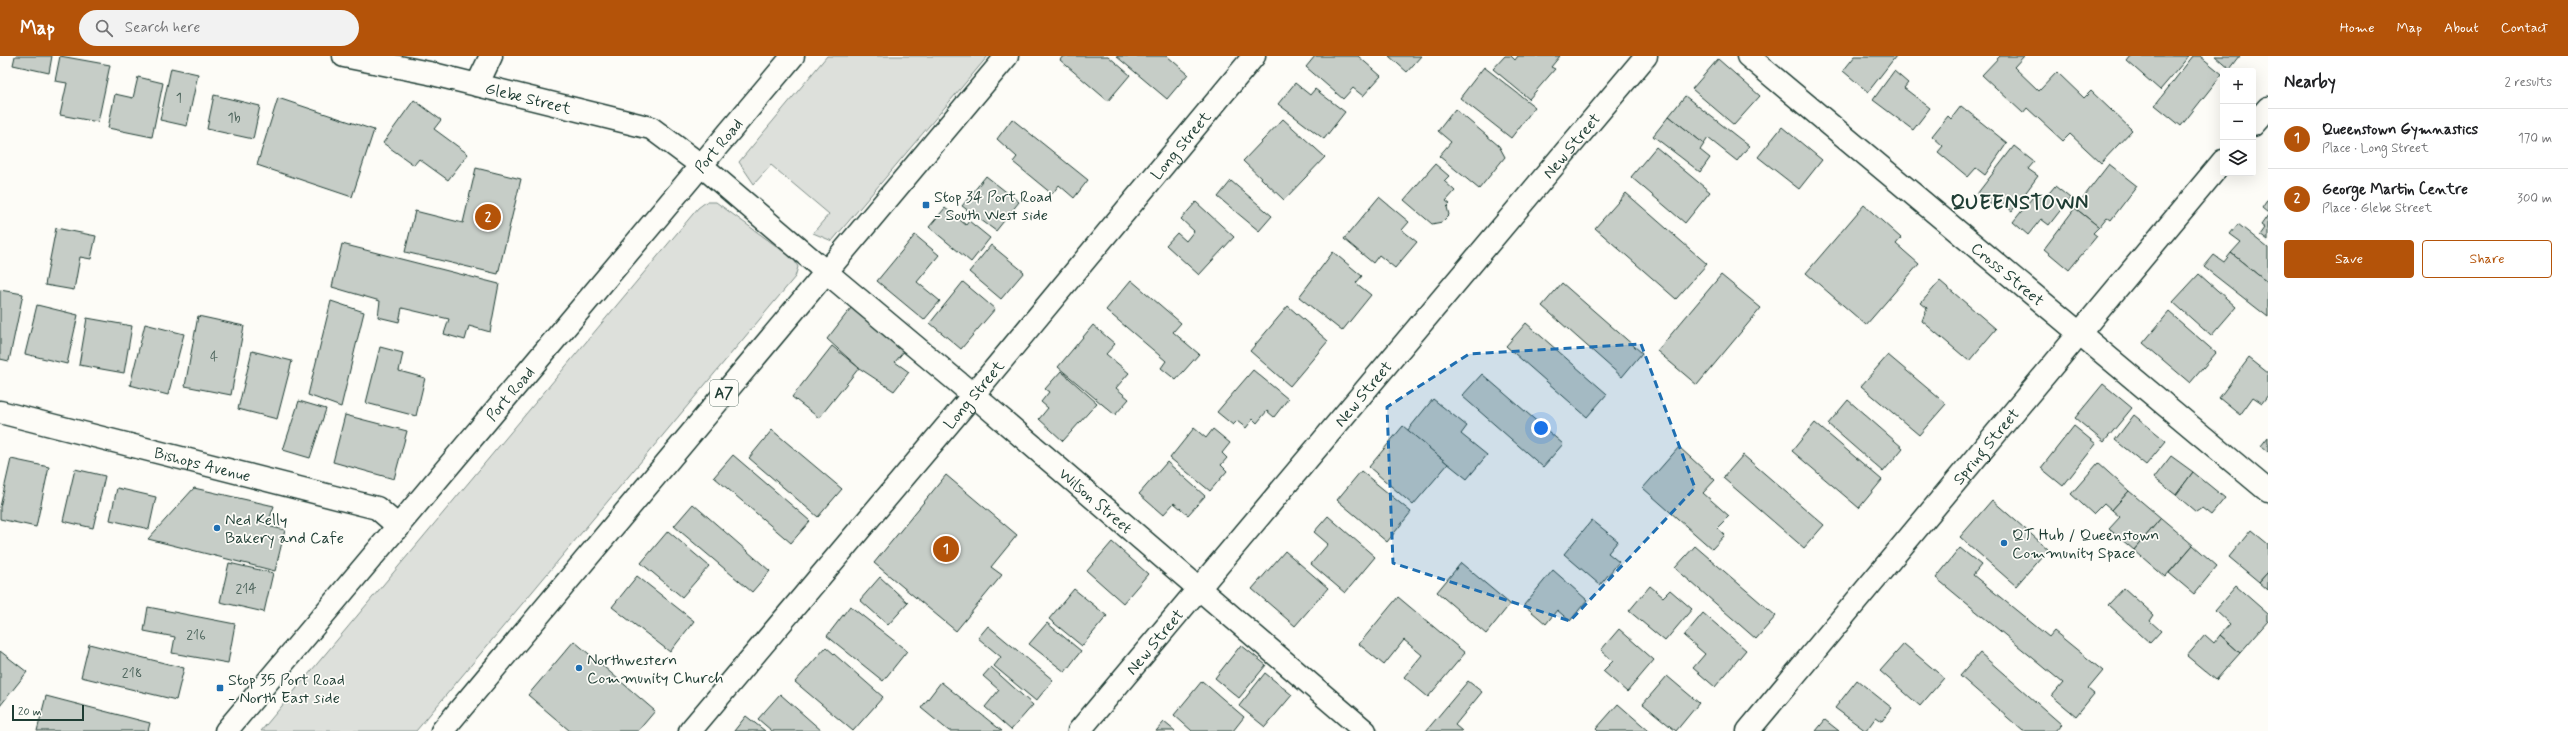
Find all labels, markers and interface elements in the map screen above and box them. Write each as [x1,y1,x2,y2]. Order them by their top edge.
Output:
search box [79,10,359,46]
text: Map [20,16,55,41]
icon: search [93,17,115,39]
text: Search here [125,18,200,38]
text: Home [2340,19,2374,37]
text: Map [2396,19,2422,37]
text: About [2444,19,2479,37]
text: Contact [2501,19,2548,37]
map controls [2220,68,2256,176]
button: + [2220,68,2256,104]
text: Nearby [2284,71,2336,93]
text: 2 results [2505,74,2552,91]
street label: Glebe Street [483,78,574,120]
house number: 1 [176,89,182,107]
button: − [2220,104,2256,140]
street label: Long Street [1147,107,1217,185]
house number: 1b [227,109,241,127]
street label: New Street [1539,109,1606,183]
street label: Port Road [690,115,748,178]
text: Queenstown Gymnastics [2322,120,2478,140]
text: 1 [2294,130,2300,147]
text: 170 m [2518,130,2552,147]
button: layers [2220,140,2256,176]
text: Place · Long Street [2322,140,2429,157]
text: George Martin Centre [2322,180,2468,200]
place label: Stop 34 Port Road - South West side [934,187,1052,226]
district label: QUEENSTOWN [1951,190,2089,217]
text: 2 [2294,190,2300,207]
text: 300 m [2517,190,2552,207]
marker: Stop 34 Port Road - South West side [921,200,931,210]
text: Place · Glebe Street [2322,200,2432,217]
pin: 2 [475,202,501,232]
street label: Cross Street [1966,238,2048,312]
button: Save [2284,240,2414,278]
button: Share [2422,240,2552,278]
house number: 4 [210,348,218,366]
street label: Long Street [940,356,1010,434]
street label: New Street [1330,357,1398,432]
street label: Port Road [482,363,540,426]
road number: A7 [710,380,738,406]
street label: Spring Street [1949,404,2025,490]
your location [1531,418,1551,438]
street label: Bishops Avenue [152,443,253,487]
street label: Wilson Street [1054,464,1136,539]
place label: Ned Kelly Bakery and Cafe [225,510,344,549]
marker: Ned Kelly Bakery and Cafe [212,523,222,533]
place label: QT Hub / Queenstown Community Space [2012,525,2159,564]
pin: 1 [933,534,959,564]
marker: QT Hub / Queenstown Community Space [1999,538,2009,548]
house number: 214 [235,580,257,598]
street label: New Street [1122,605,1189,680]
house number: 216 [186,626,206,644]
place label: Northwestern Community Church [587,650,723,689]
marker: Northwestern Community Church [574,663,584,673]
house number: 218 [122,664,142,682]
place label: Stop 35 Port Road - North East side [228,670,345,709]
marker: Stop 35 Port Road - North East side [215,683,225,693]
scale bar [12,703,84,722]
text: 20 m [18,705,41,719]

